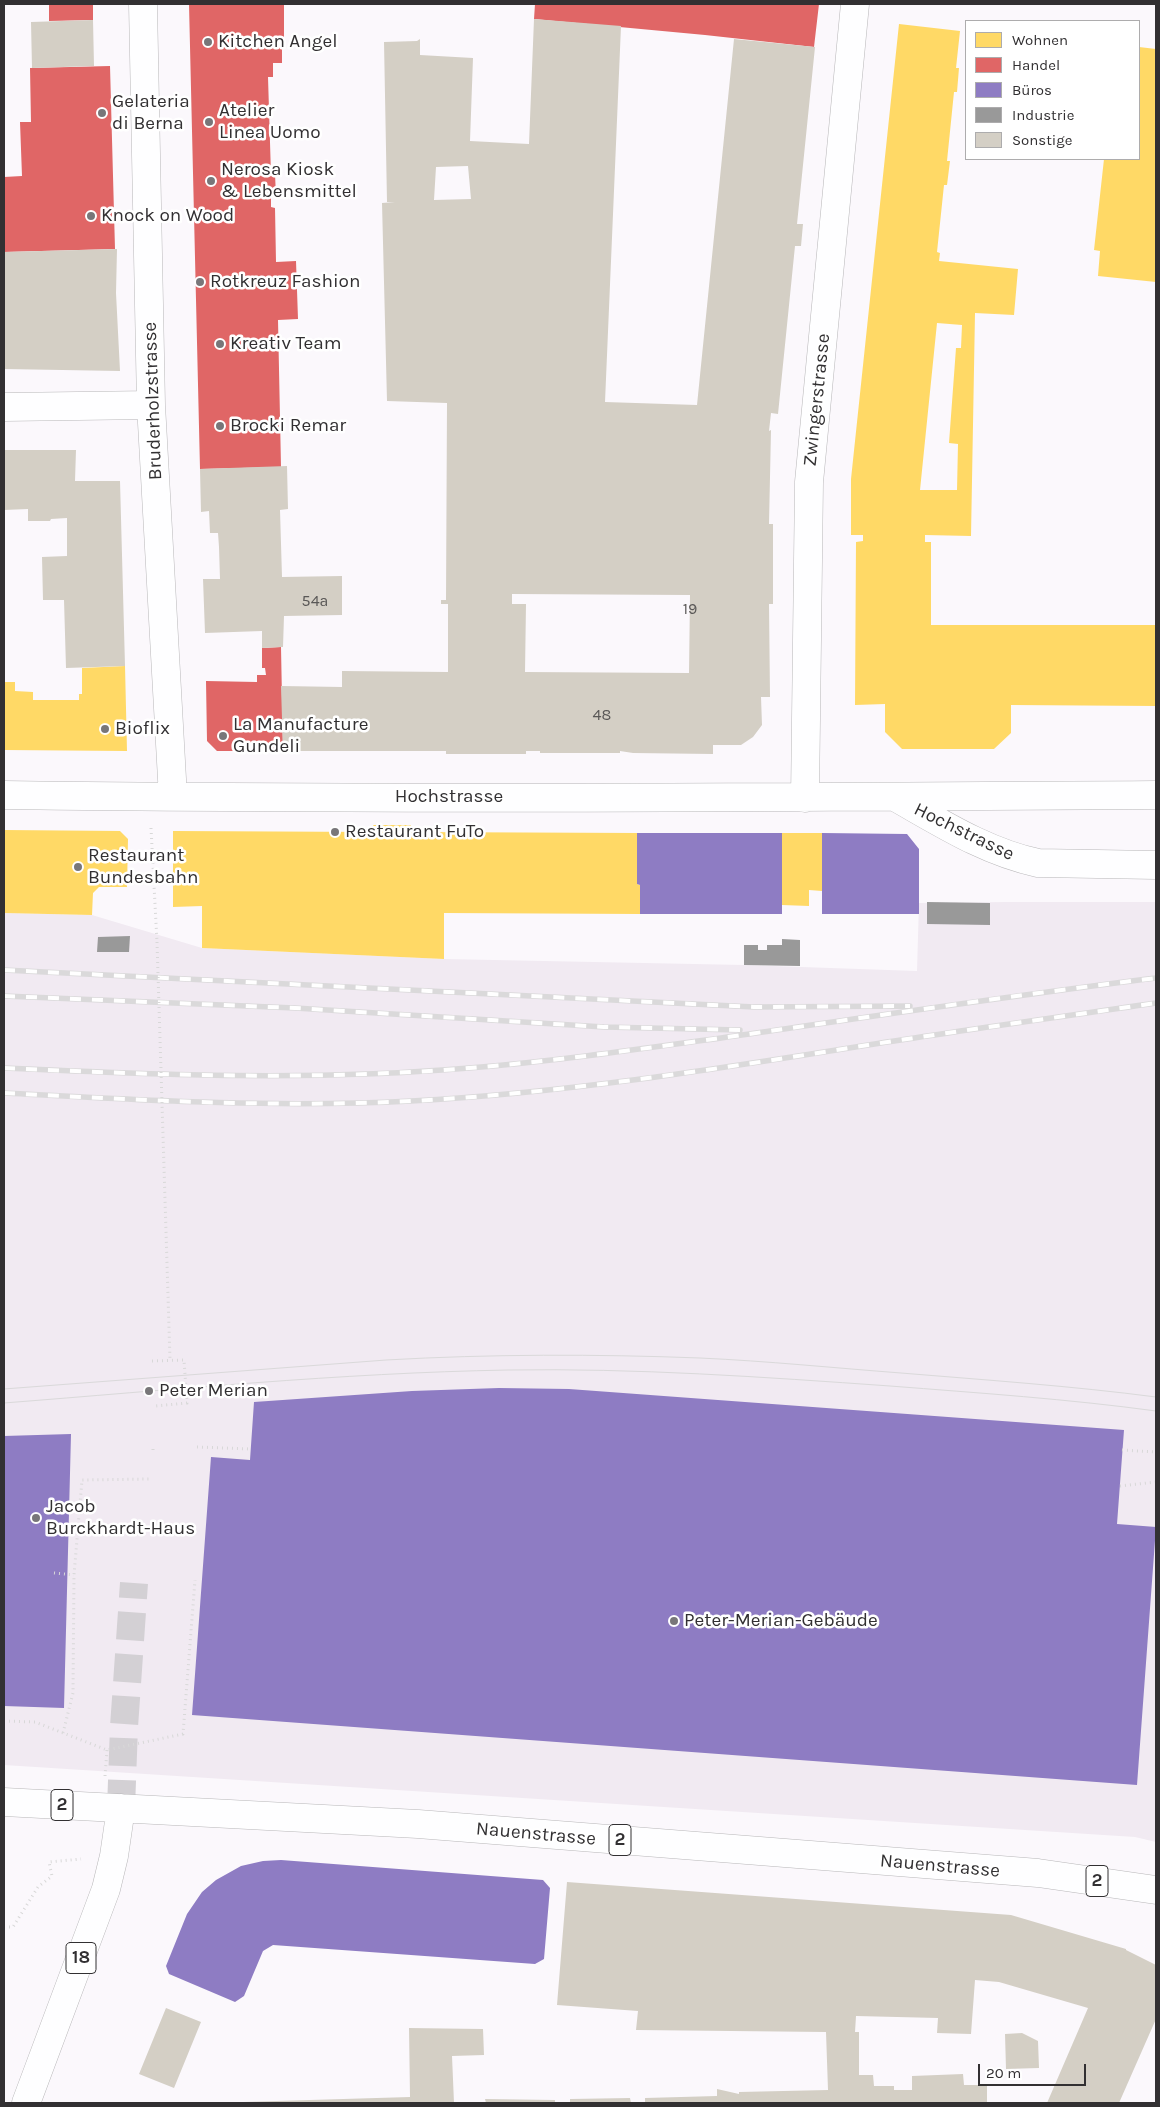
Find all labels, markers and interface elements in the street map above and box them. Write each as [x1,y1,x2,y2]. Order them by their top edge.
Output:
legend [965,20,1140,160]
place label: Kitchen Angel [218,31,338,53]
text: Wohnen [1012,31,1068,49]
marker: Kitchen Angel [202,36,214,48]
text: Handel [1012,56,1060,74]
text: Büros [1012,81,1052,99]
place label: Gelateria di Berna [112,91,190,135]
place label: Atelier Linea Uomo [219,100,321,144]
text: Industrie [1012,106,1074,124]
marker: Gelateria di Berna [96,107,108,119]
marker: Atelier Linea Uomo [203,116,215,128]
text: Sonstige [1012,131,1072,149]
place label: Nerosa Kiosk & Lebensmittel [221,159,357,203]
marker: Nerosa Kiosk & Lebensmittel [205,175,217,187]
place label: Knock on Wood [101,205,234,227]
marker: Knock on Wood [85,210,97,222]
place label: Rotkreuz Fashion [210,271,360,293]
marker: Rotkreuz Fashion [194,276,206,288]
street label: Bruderholzstrasse [139,321,167,481]
street label: Zwingerstrasse [799,332,835,468]
place label: Kreativ Team [230,333,342,355]
marker: Kreativ Team [214,338,226,350]
place label: Brocki Remar [230,415,346,437]
marker: Brocki Remar [214,420,226,432]
house number: 54a [302,591,328,611]
house number: 19 [683,599,697,619]
house number: 48 [593,705,611,725]
place label: La Manufacture Gundeli [233,714,368,758]
place label: Bioflix [115,718,170,740]
marker: Bioflix [99,723,111,735]
marker: La Manufacture Gundeli [217,730,229,742]
street label: Hochstrasse [395,786,503,808]
street label: Hochstrasse [910,798,1018,866]
place label: Restaurant FuTo [345,821,484,843]
marker: Restaurant FuTo [329,826,341,838]
place label: Restaurant Bundesbahn [88,845,198,889]
marker: Restaurant Bundesbahn [72,861,84,873]
place label: Peter Merian [159,1380,268,1402]
marker: Peter Merian [143,1385,155,1397]
place label: Jacob Burckhardt-Haus [46,1496,195,1540]
marker: Jacob Burckhardt-Haus [30,1512,42,1524]
place label: Peter-Merian-Gebäude [684,1610,878,1632]
marker: Peter-Merian-Gebäude [668,1615,680,1627]
road number: 2 [51,1790,73,1820]
street label: Nauenstrasse [475,1817,597,1851]
road number: 2 [609,1824,631,1856]
street label: Nauenstrasse [879,1849,1001,1883]
road number: 2 [1086,1865,1108,1896]
road number: 18 [66,1942,96,1974]
scale bar [980,2054,1088,2086]
text: 20 m [986,2064,1021,2082]

